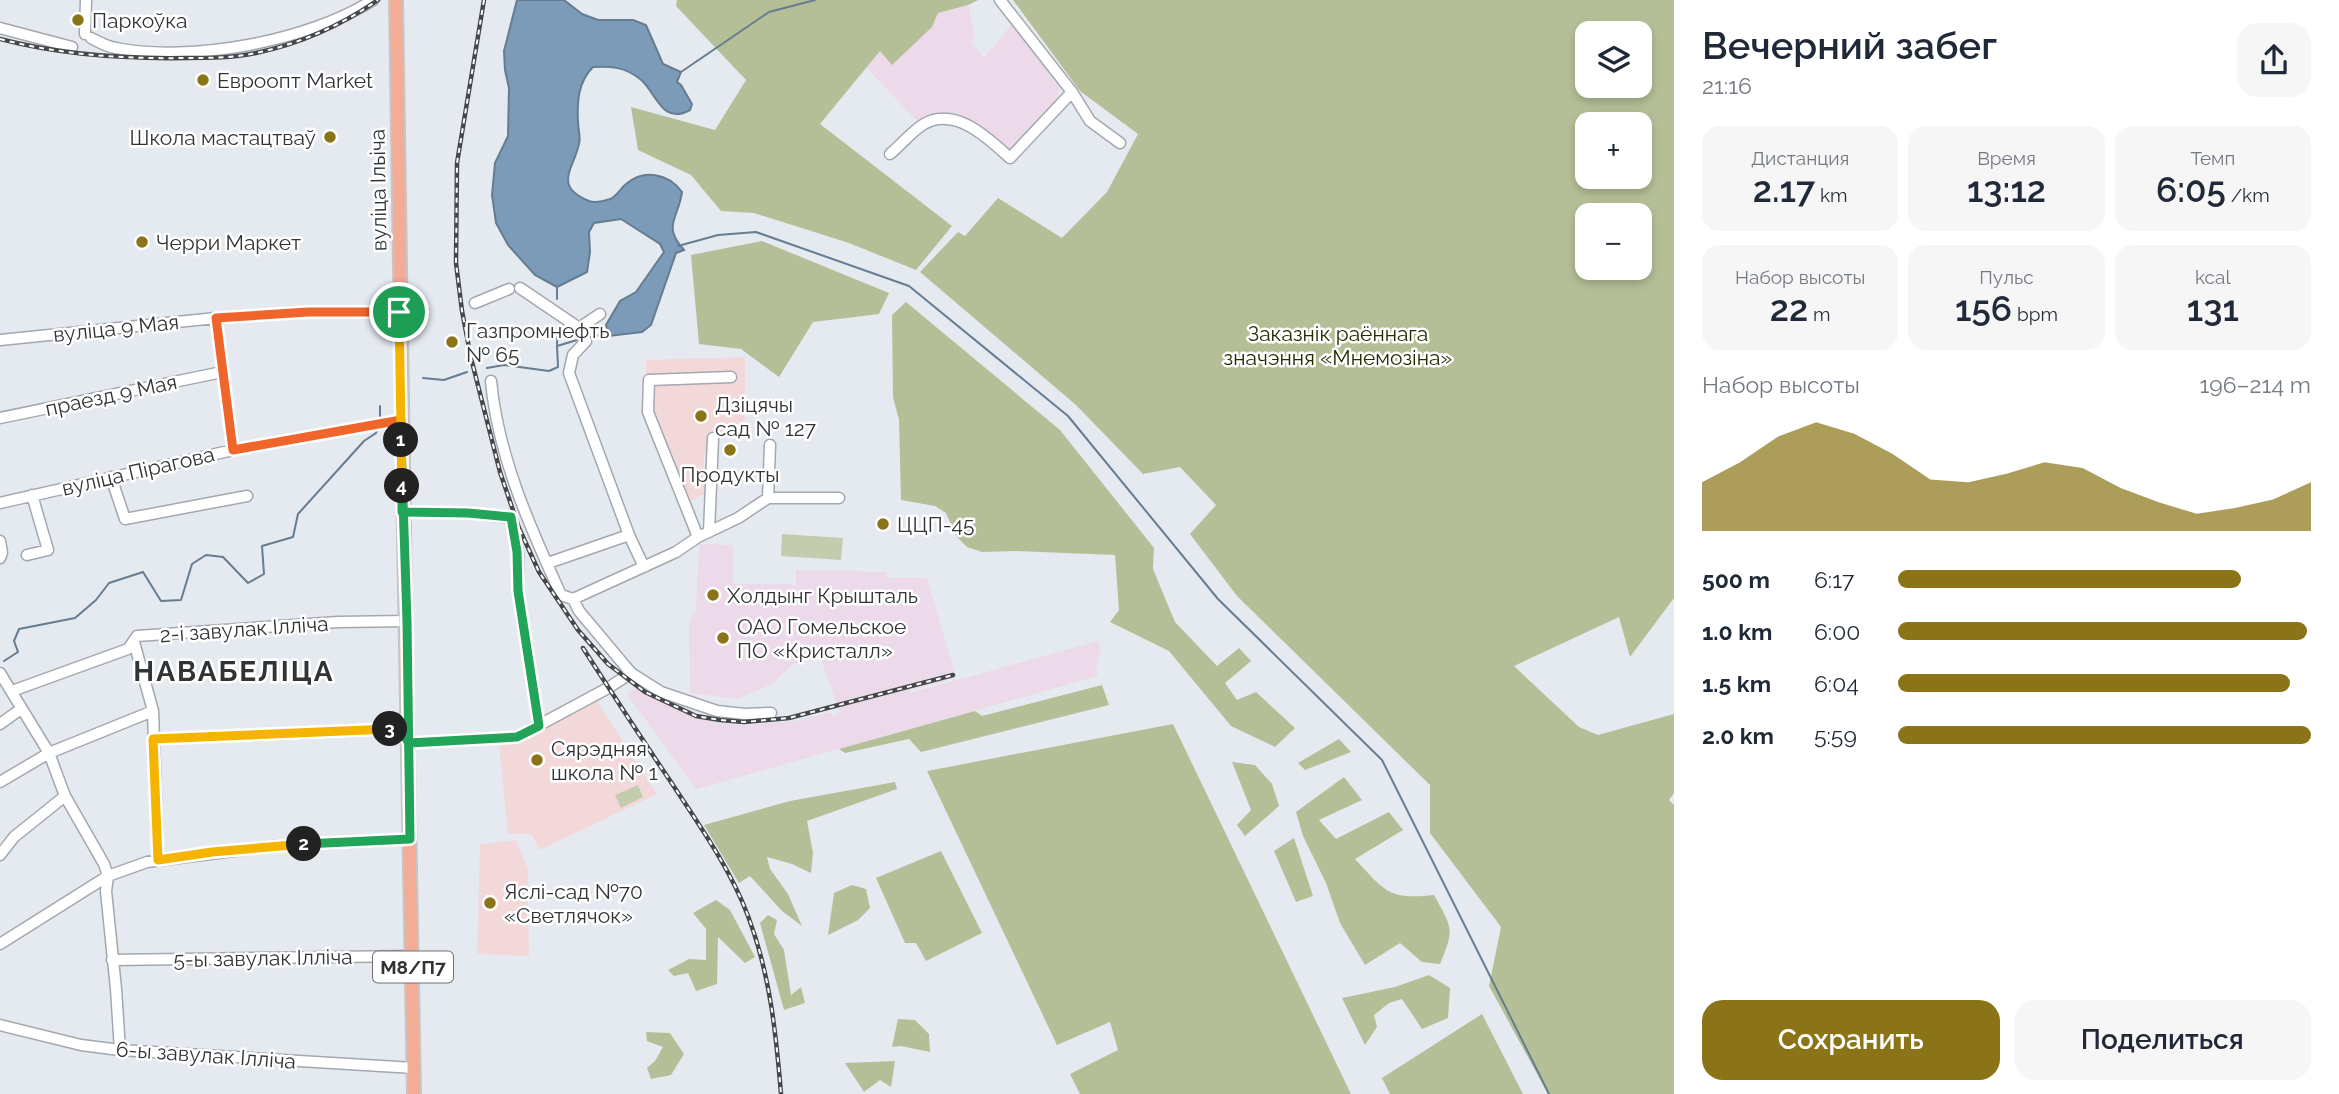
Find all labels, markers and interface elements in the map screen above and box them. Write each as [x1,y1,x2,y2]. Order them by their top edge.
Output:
place label: Паркоўка [92,8,188,33]
marker: Паркоўка [70,12,86,28]
map controls [1575,21,1652,280]
button: layers [1575,21,1652,98]
text: Вечерний забег [1702,23,1997,68]
button: share [2237,23,2311,97]
place label: Евроопт Market [217,68,373,93]
marker: Евроопт Market [195,72,211,88]
text: 21:16 [1702,72,1752,99]
button: + [1575,112,1652,189]
place label: Школа мастацтваў [129,125,316,150]
marker: Школа мастацтваў [322,129,338,145]
street label: вуліца Ільіча [364,129,392,251]
text: Дистанция [1751,147,1849,169]
text: Время [1977,147,2036,169]
text: Темп [2190,147,2235,169]
text: 2.17 [1753,169,1815,210]
text: 13:12 [1967,169,2046,210]
text: 6:05 [2156,169,2226,210]
text: km [1815,184,1848,206]
text: /km [2226,184,2270,206]
button: − [1575,203,1652,280]
place label: Черри Маркет [156,230,301,255]
marker: Черри Маркет [134,234,150,250]
text: Набор высоты [1735,266,1865,288]
text: Пульс [1979,266,2034,288]
text: kcal [2195,266,2231,288]
pin [369,282,429,342]
text: 22 [1770,288,1808,329]
text: 156 [1955,288,2012,329]
text: 131 [2187,288,2239,329]
icon: arrive [380,293,418,331]
text: m [1808,303,1831,325]
text: bpm [2012,303,2058,325]
street label: вуліца 9 Мая [52,309,180,347]
place label: Газпромнефть № 65 [466,318,610,367]
park label: Заказнік раённага значэння «Мнемозіна» [1224,321,1452,370]
marker: Газпромнефть № 65 [444,334,460,350]
street label: праезд 9 Мая [43,369,179,421]
text: Набор высоты [1702,371,1860,398]
text: 196–214 m [2199,371,2311,398]
place label: Дзіцячы сад № 127 [715,392,817,441]
marker: Дзіцячы сад № 127 [693,408,709,424]
pin: 1 [384,422,418,458]
text: 1 [396,428,405,450]
street label: вуліца Пірагова [59,441,217,501]
marker: Продукты [722,442,738,458]
place label: Продукты [680,462,780,487]
pin: 4 [384,468,420,504]
text: 4 [396,474,407,496]
place label: ЦЦП-45 [897,512,974,537]
marker: ЦЦП-45 [875,516,891,532]
text: 500 m [1702,566,1770,593]
text: 6:17 [1814,566,1854,593]
place label: Холдынг Крышталь [727,583,918,608]
marker: Холдынг Крышталь [705,587,721,603]
street label: 2-і завулак Ілліча [159,611,329,647]
place label: ОАО Гомельское ПО «Кристалл» [737,614,906,663]
text: 1.0 km [1702,618,1772,645]
text: 6:00 [1814,618,1860,645]
marker: ОАО Гомельское ПО «Кристалл» [715,630,731,646]
district label: НАВАБЕЛІЦА [133,655,335,688]
text: 1.5 km [1702,670,1771,697]
text: 6:04 [1814,670,1859,697]
pin: 3 [372,712,408,746]
text: 3 [384,717,395,739]
text: 2.0 km [1702,722,1774,749]
text: 5:59 [1814,722,1857,749]
place label: Сярэдняя школа № 1 [551,736,658,785]
marker: Сярэдняя школа № 1 [529,752,545,768]
pin: 2 [286,826,322,862]
text: 2 [298,832,309,854]
place label: Яслі-сад №70 «Светлячок» [504,879,643,928]
marker: Яслі-сад №70 «Светлячок» [482,895,498,911]
street label: 5-ы завулак Ілліча [173,944,353,972]
road number: М8/П7 [373,951,453,982]
button: Сохранить [1702,1000,2000,1080]
button: Поделиться [2014,1000,2311,1080]
street label: 6-ы завулак Ілліча [115,1036,297,1074]

